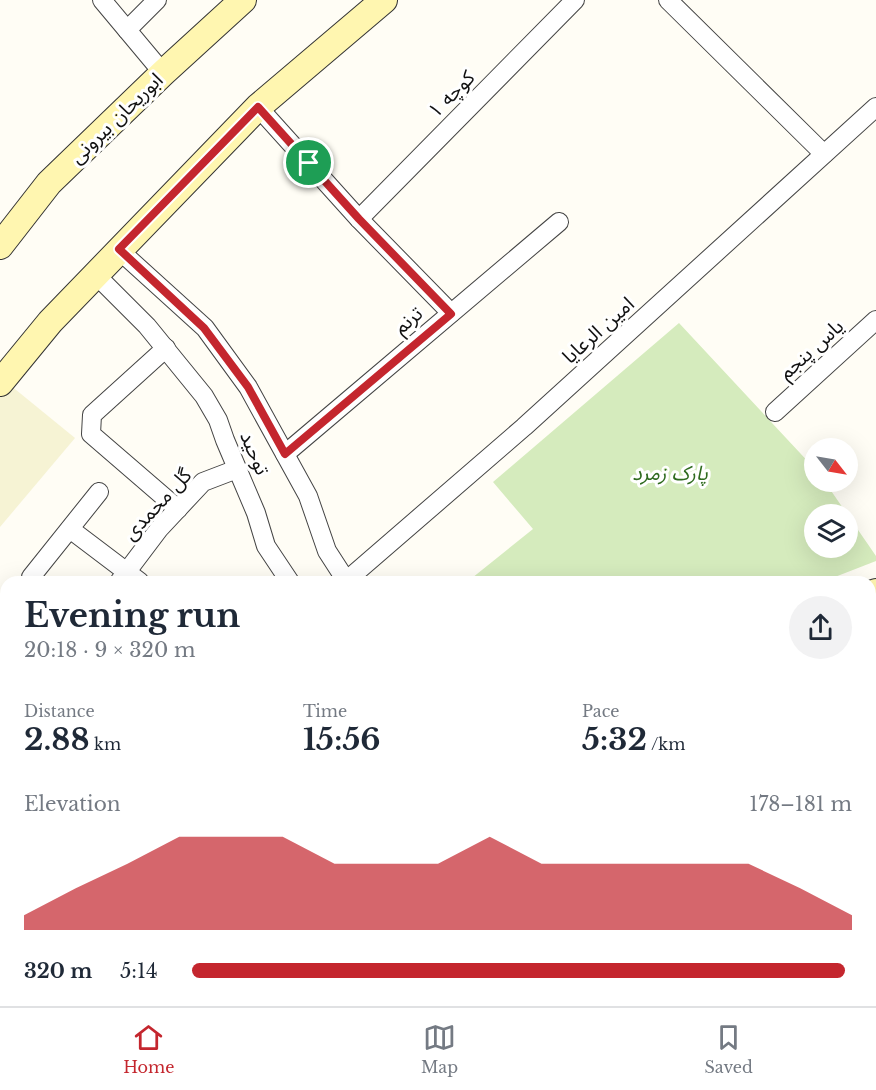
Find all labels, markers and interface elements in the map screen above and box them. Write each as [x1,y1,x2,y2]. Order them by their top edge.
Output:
street label: کوچه ۱ [423,65,481,123]
street label: ابوریحان بیرونی [64,68,168,168]
pin [283,137,334,188]
icon: arrive [292,146,325,179]
street label: امین الرعایا [557,292,639,368]
street label: ترنم [389,301,429,341]
street label: یاس پنجم [774,314,850,386]
street label: توحید [235,427,275,479]
north arrow [804,438,858,492]
map controls [804,438,858,558]
park label: پارک زمرد [632,461,708,486]
street label: گل محمدی [118,463,197,545]
button: layers [804,504,858,558]
text: Evening run [24,595,240,636]
button: share [789,596,852,659]
text: 20:18 · 9 × 320 m [24,638,195,662]
text: Distance [24,701,95,721]
text: Time [303,701,347,721]
text: Pace [582,701,619,721]
text: 2.88 [24,721,89,758]
text: 15:56 [303,721,381,758]
text: 5:32 [582,721,647,758]
text: km [89,734,121,754]
text: /km [647,734,685,754]
text: Elevation [24,792,121,816]
text: 178–181 m [749,792,852,816]
text: 320 m [24,959,92,983]
text: 5:14 [120,959,158,983]
tab: Home [123,1021,174,1077]
tab: Map [421,1021,458,1077]
tab: Saved [705,1021,753,1077]

